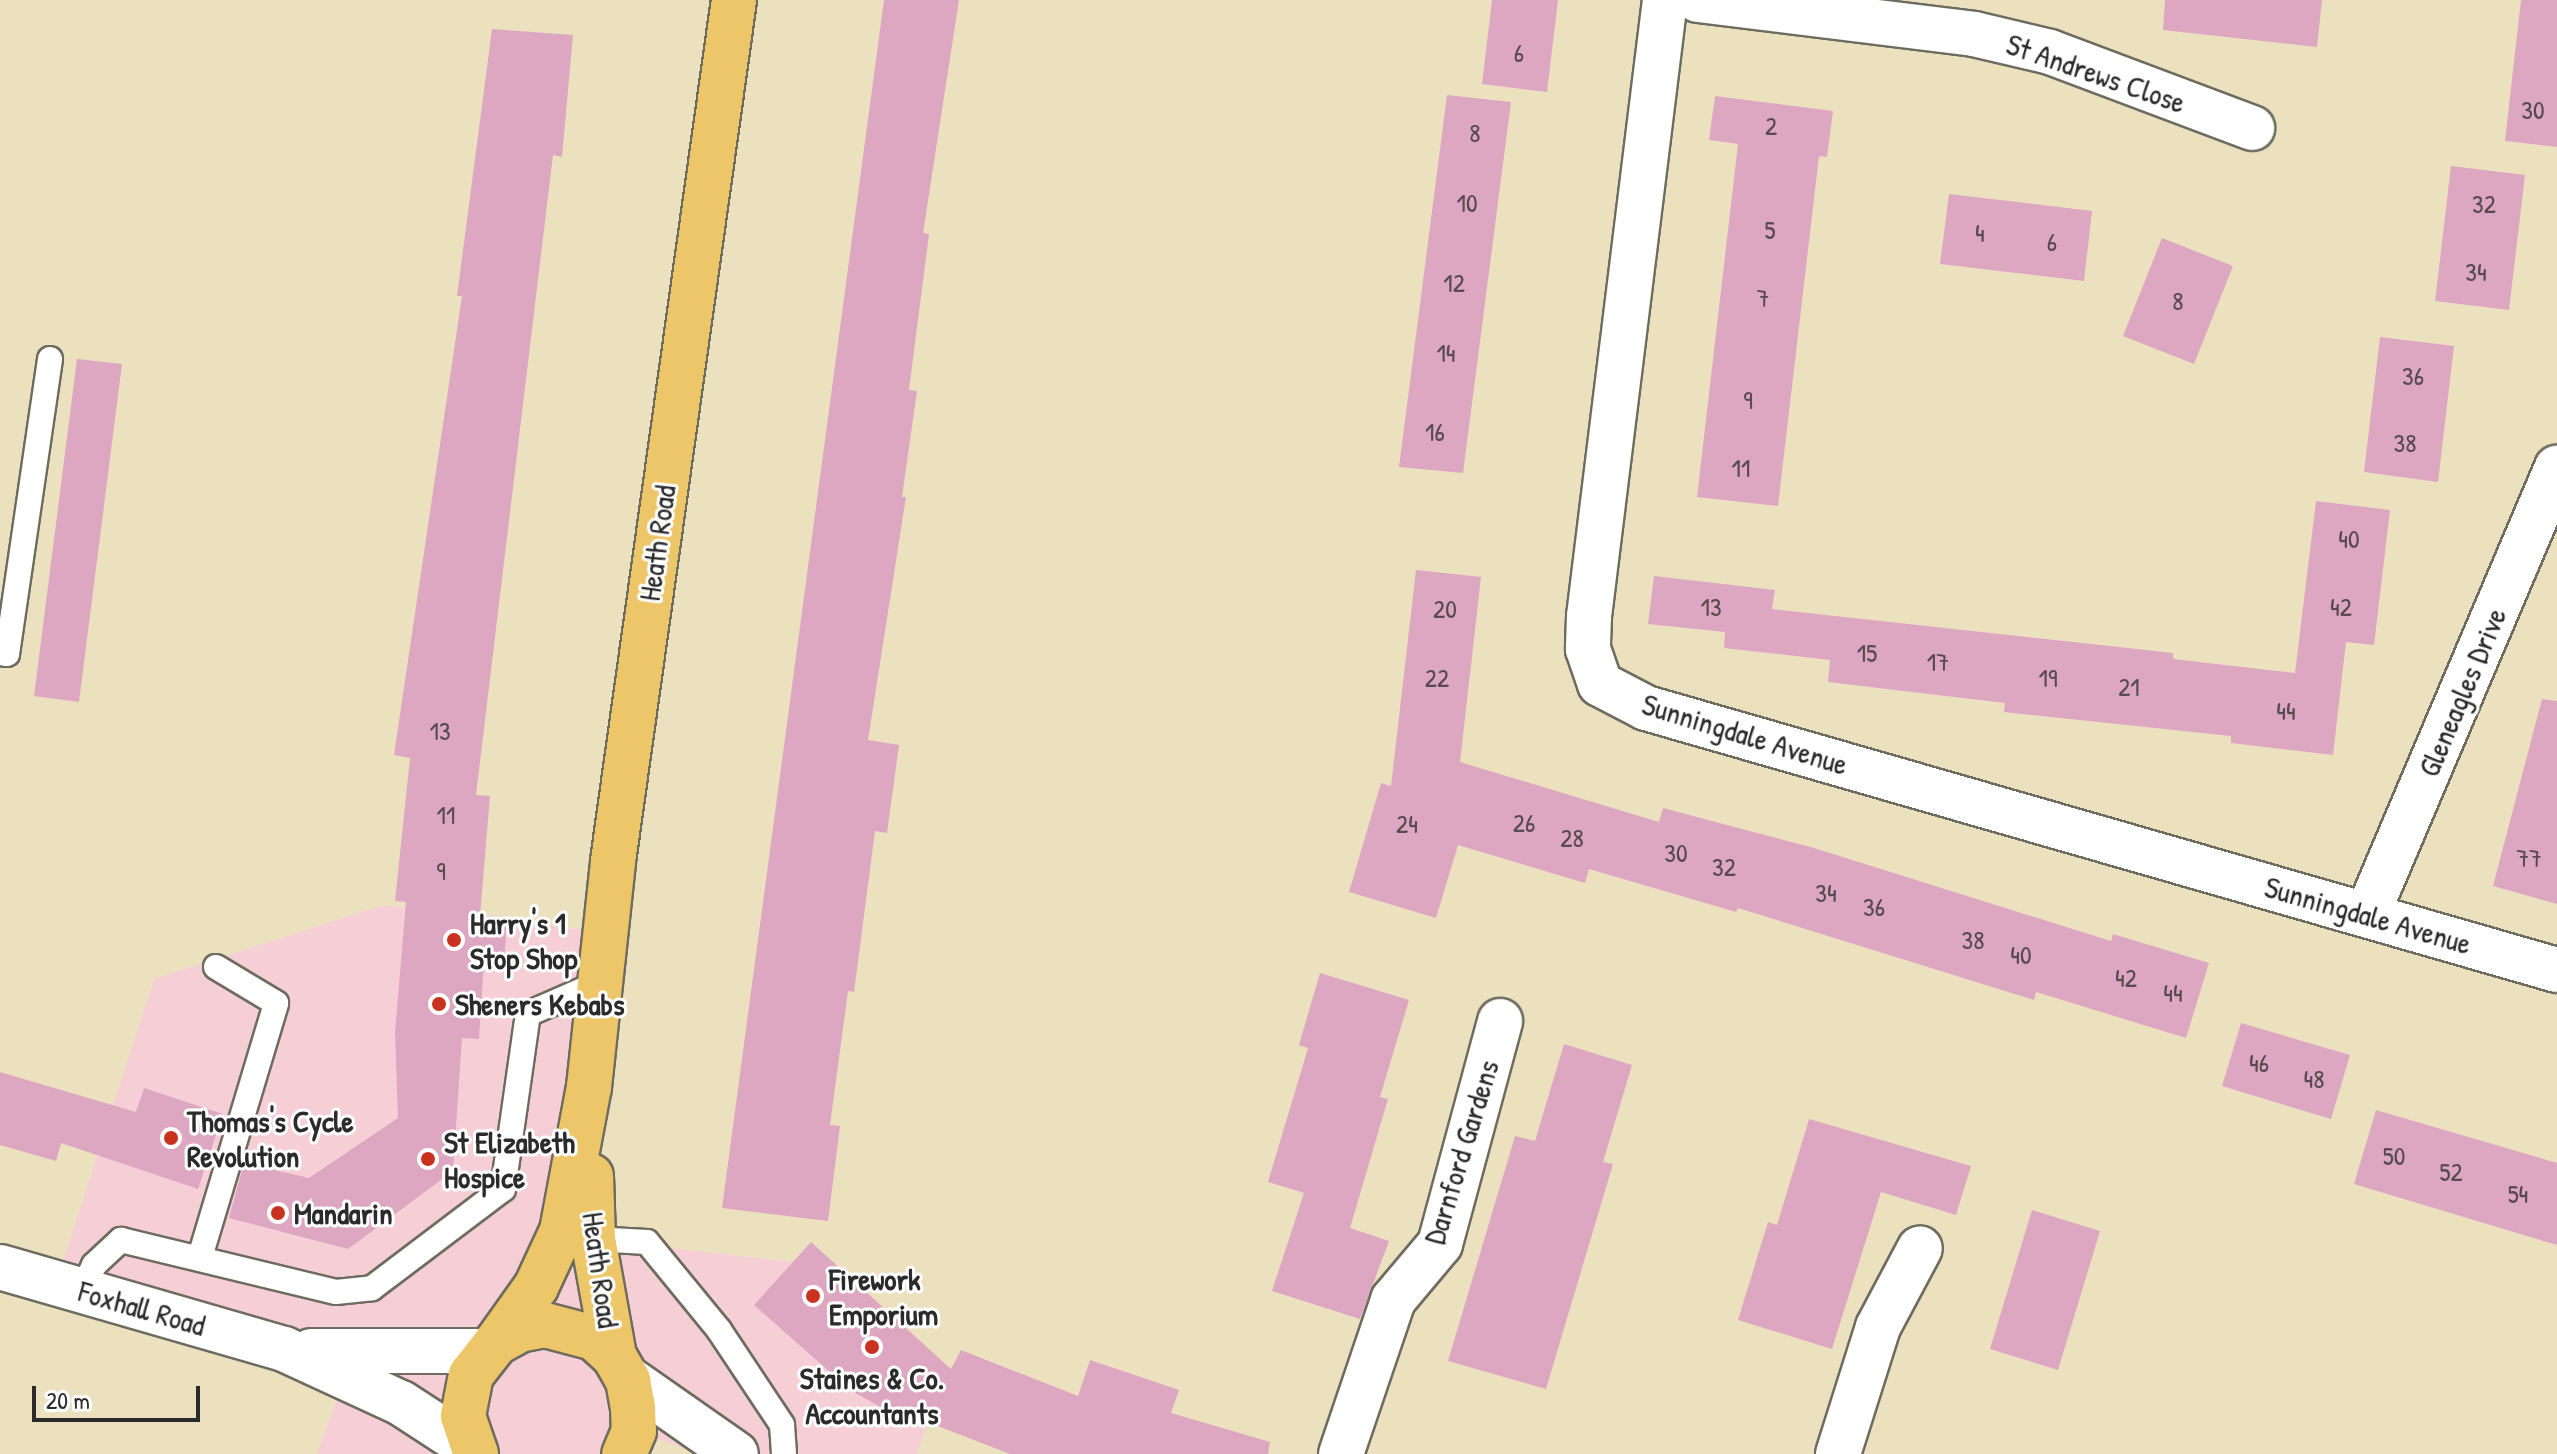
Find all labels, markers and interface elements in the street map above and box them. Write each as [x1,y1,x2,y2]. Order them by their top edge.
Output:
street label: St Andrews Close [2002,26,2190,120]
house number: 6 [1514,37,1524,69]
house number: 30 [2521,94,2545,126]
house number: 2 [1765,110,1777,142]
house number: 8 [1469,117,1481,149]
house number: 10 [1456,187,1478,219]
house number: 32 [2472,188,2496,220]
house number: 5 [1765,214,1775,246]
house number: 4 [1975,217,1985,249]
house number: 6 [2047,226,2057,258]
house number: 34 [2465,256,2487,288]
house number: 12 [1443,267,1465,299]
house number: 7 [1757,282,1769,314]
house number: 8 [2172,285,2184,317]
house number: 14 [1436,337,1456,369]
house number: 36 [2402,360,2424,392]
house number: 9 [1743,384,1753,416]
house number: 16 [1425,416,1445,448]
house number: 38 [2394,427,2416,459]
house number: 11 [1732,452,1750,484]
street label: Heath Road [631,483,683,603]
house number: 40 [2338,523,2360,555]
house number: 13 [1700,591,1722,623]
house number: 42 [2330,591,2352,623]
house number: 20 [1433,593,1457,625]
street label: Gleneagles Drive [2410,602,2514,782]
house number: 15 [1857,637,1877,669]
house number: 17 [1927,646,1949,678]
house number: 22 [1425,662,1449,694]
house number: 19 [2039,662,2057,694]
house number: 21 [2118,671,2140,703]
street label: Sunningdale Avenue [1638,686,1852,782]
house number: 44 [2276,695,2296,727]
house number: 13 [429,715,451,747]
house number: 11 [437,799,455,831]
house number: 26 [1513,807,1535,839]
house number: 24 [1396,808,1418,840]
house number: 28 [1560,822,1584,854]
house number: 30 [1664,837,1688,869]
house number: 77 [2516,842,2542,874]
house number: 32 [1712,851,1736,883]
house number: 9 [436,855,446,887]
street label: Sunningdale Avenue [2261,868,2475,962]
house number: 34 [1815,877,1837,909]
house number: 36 [1863,891,1885,923]
place label: Harry's 1 Stop Shop [470,905,577,976]
house number: 38 [1962,924,1984,956]
marker: Harry's 1 Stop Shop [445,931,463,949]
house number: 40 [2010,939,2032,971]
house number: 42 [2115,962,2137,994]
house number: 44 [2163,977,2183,1009]
place label: Sheners Kebabs [455,986,624,1022]
marker: Sheners Kebabs [430,995,448,1013]
house number: 46 [2249,1047,2269,1079]
street label: Darnford Gardens [1416,1056,1506,1248]
house number: 48 [2303,1063,2325,1095]
place label: Thomas's Cycle Revolution [187,1103,353,1174]
place label: St Elizabeth Hospice [444,1124,575,1194]
marker: Thomas's Cycle Revolution [162,1129,180,1147]
house number: 50 [2383,1140,2405,1172]
marker: St Elizabeth Hospice [419,1150,437,1168]
house number: 52 [2439,1156,2463,1188]
house number: 54 [2508,1178,2528,1210]
place label: Mandarin [294,1195,392,1231]
marker: Mandarin [269,1204,287,1222]
street label: Heath Road [575,1210,627,1330]
place label: Firework Emporium [829,1261,938,1332]
street label: Foxhall Road [74,1273,210,1343]
marker: Firework Emporium [804,1287,822,1305]
marker: Staines & Co. Accountants [863,1338,881,1356]
place label: Staines & Co. Accountants [800,1360,944,1430]
scale bar [36,1370,204,1420]
text: 20 m [46,1384,90,1416]

